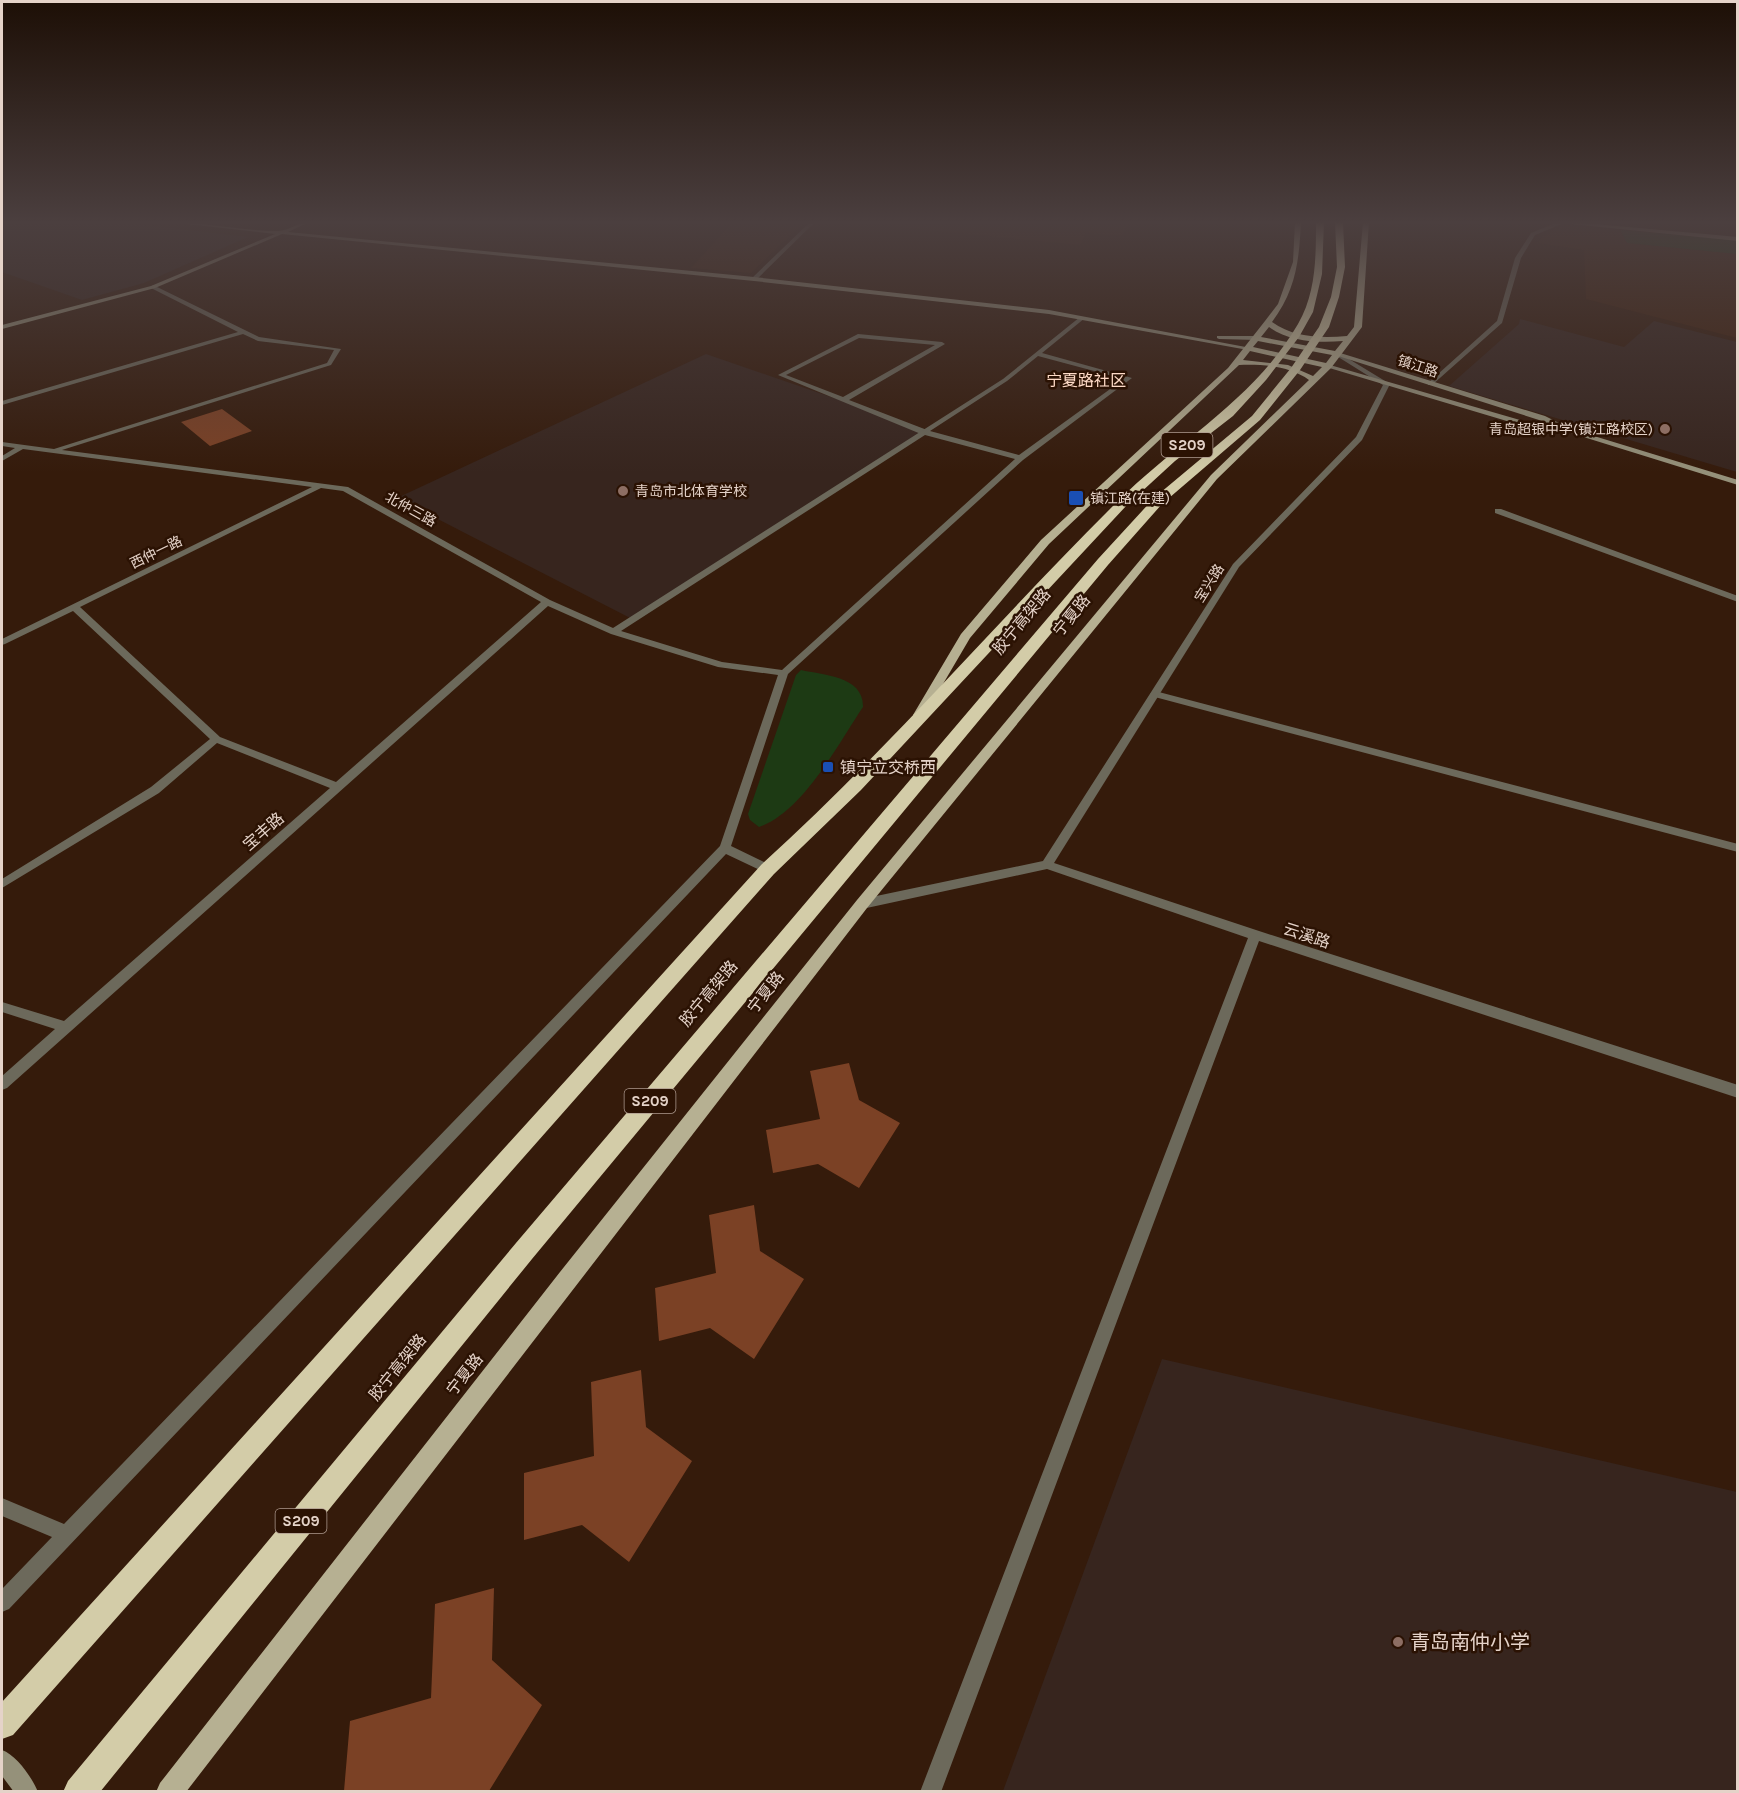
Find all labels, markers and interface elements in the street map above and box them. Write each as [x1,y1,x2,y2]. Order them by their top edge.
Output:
street label: 镇江路 [1395,352,1440,381]
district label: 宁夏路社区 [1046,371,1126,390]
place label: 青岛超银中学(镇江路校区) [1489,421,1653,438]
marker: 青岛超银中学(镇江路校区) [1658,422,1672,436]
road number: S209 [1162,433,1212,457]
place label: 青岛市北体育学校 [635,483,747,500]
marker: 青岛市北体育学校 [616,484,630,498]
street label: 北仲三路 [382,488,439,530]
marker: 镇江路(在建) [1067,489,1085,507]
place label: 镇江路(在建) [1090,490,1170,507]
street label: 西仲一路 [127,533,185,572]
street label: 宝兴路 [1191,561,1228,606]
street label: 胶宁高架路 [988,585,1054,658]
street label: 宁夏路 [1049,591,1094,640]
place label: 镇宁立交桥西 [840,758,936,777]
marker: 镇宁立交桥西 [821,760,835,774]
street label: 宝丰路 [239,808,288,854]
street label: 云溪路 [1281,919,1333,952]
street label: 胶宁高架路 [675,957,741,1030]
street label: 宁夏路 [743,968,788,1017]
road number: S209 [624,1089,676,1113]
street label: 胶宁高架路 [365,1330,430,1404]
street label: 宁夏路 [442,1350,487,1399]
road number: S209 [276,1509,326,1533]
place label: 青岛南仲小学 [1410,1631,1530,1654]
marker: 青岛南仲小学 [1391,1635,1405,1649]

